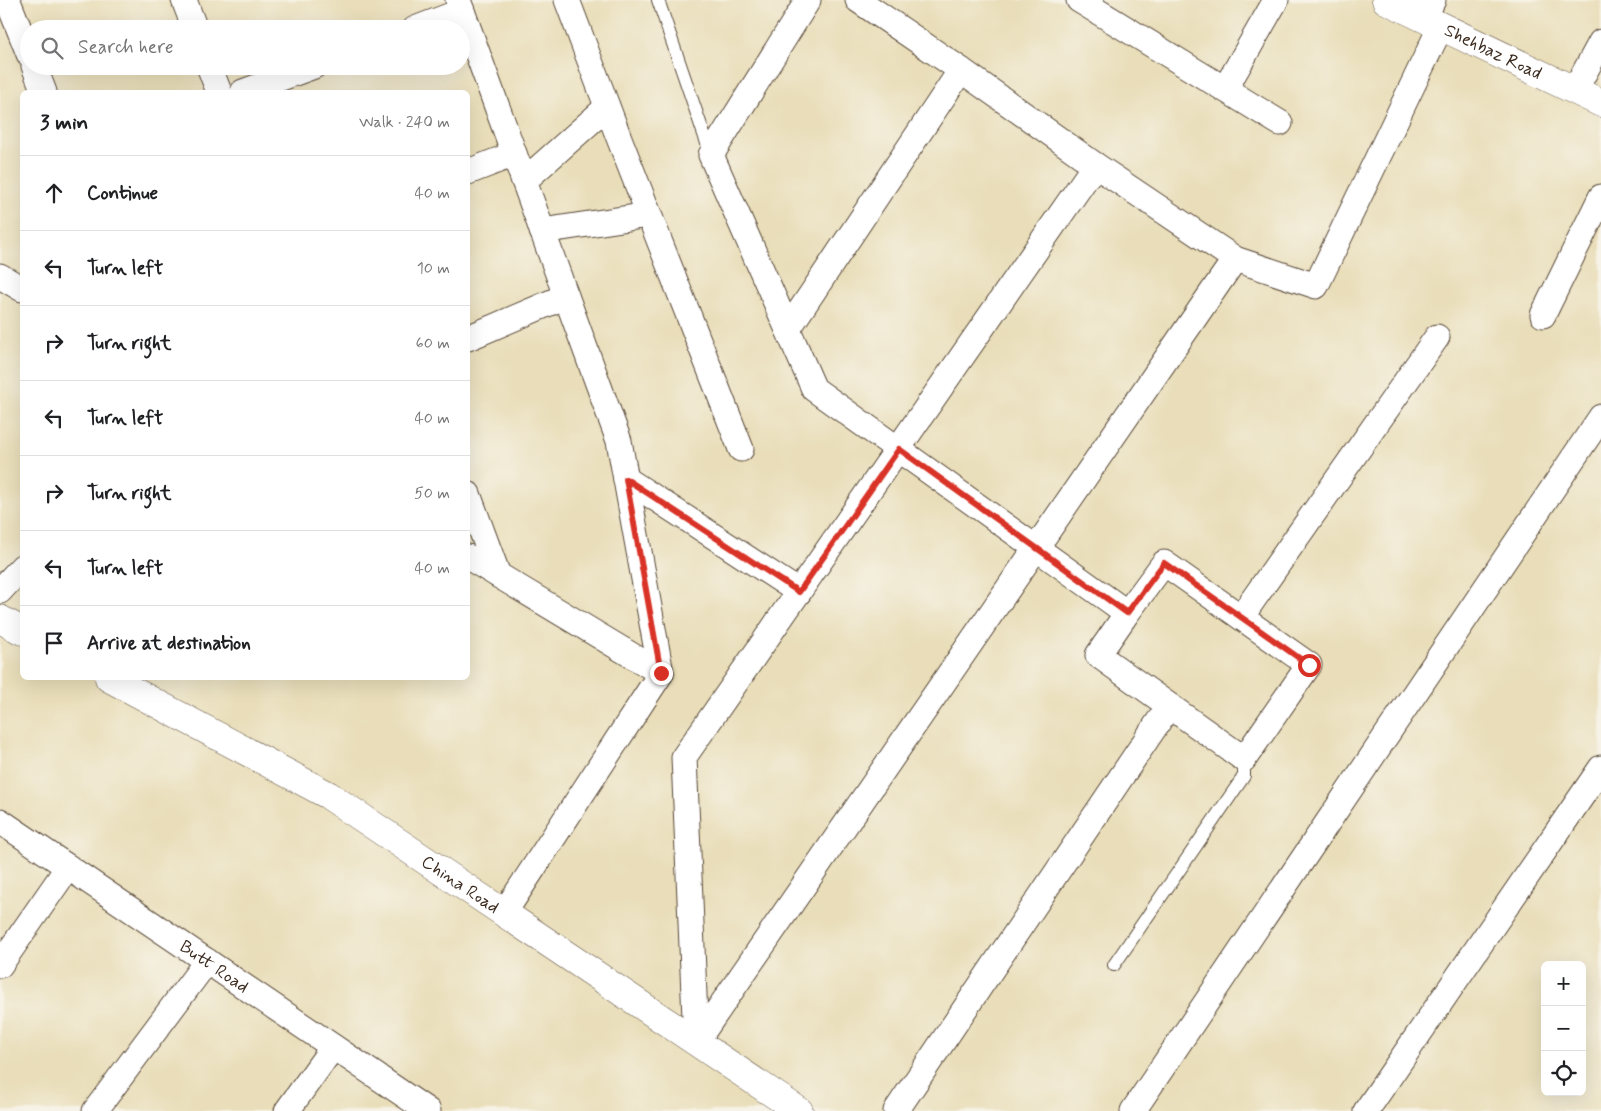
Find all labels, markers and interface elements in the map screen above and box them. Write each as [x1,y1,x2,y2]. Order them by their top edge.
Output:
street label: Shehbaz Road [1440,19,1546,86]
search box [20,20,470,75]
icon: search [38,34,66,62]
text: Search here [78,35,174,60]
text: 3 min [40,109,88,137]
text: Walk · 240 m [359,112,450,133]
icon: ahead [40,179,68,207]
text: Continue [87,181,158,206]
text: 40 m [414,183,450,204]
icon: left [40,254,68,282]
text: Turn left [87,256,163,281]
text: 10 m [417,258,450,279]
icon: right [40,329,68,357]
text: Turn right [87,331,171,356]
text: 60 m [416,333,450,354]
icon: left [40,404,68,432]
text: Turn left [87,406,163,431]
text: 40 m [414,408,450,429]
icon: right [40,479,68,507]
text: Turn right [87,481,171,506]
text: 50 m [414,483,450,504]
icon: left [40,554,68,582]
text: Turn left [87,556,163,581]
text: 40 m [414,558,450,579]
icon: arrive [40,629,68,657]
text: Arrive at destination [87,631,251,656]
route start [1298,654,1321,677]
route end [650,662,673,685]
street label: China Road [416,850,504,920]
street label: Butt Road [174,935,253,999]
map controls [1541,961,1586,1096]
button: + [1541,961,1586,1006]
button: − [1541,1006,1586,1051]
button: locate [1541,1051,1586,1096]

